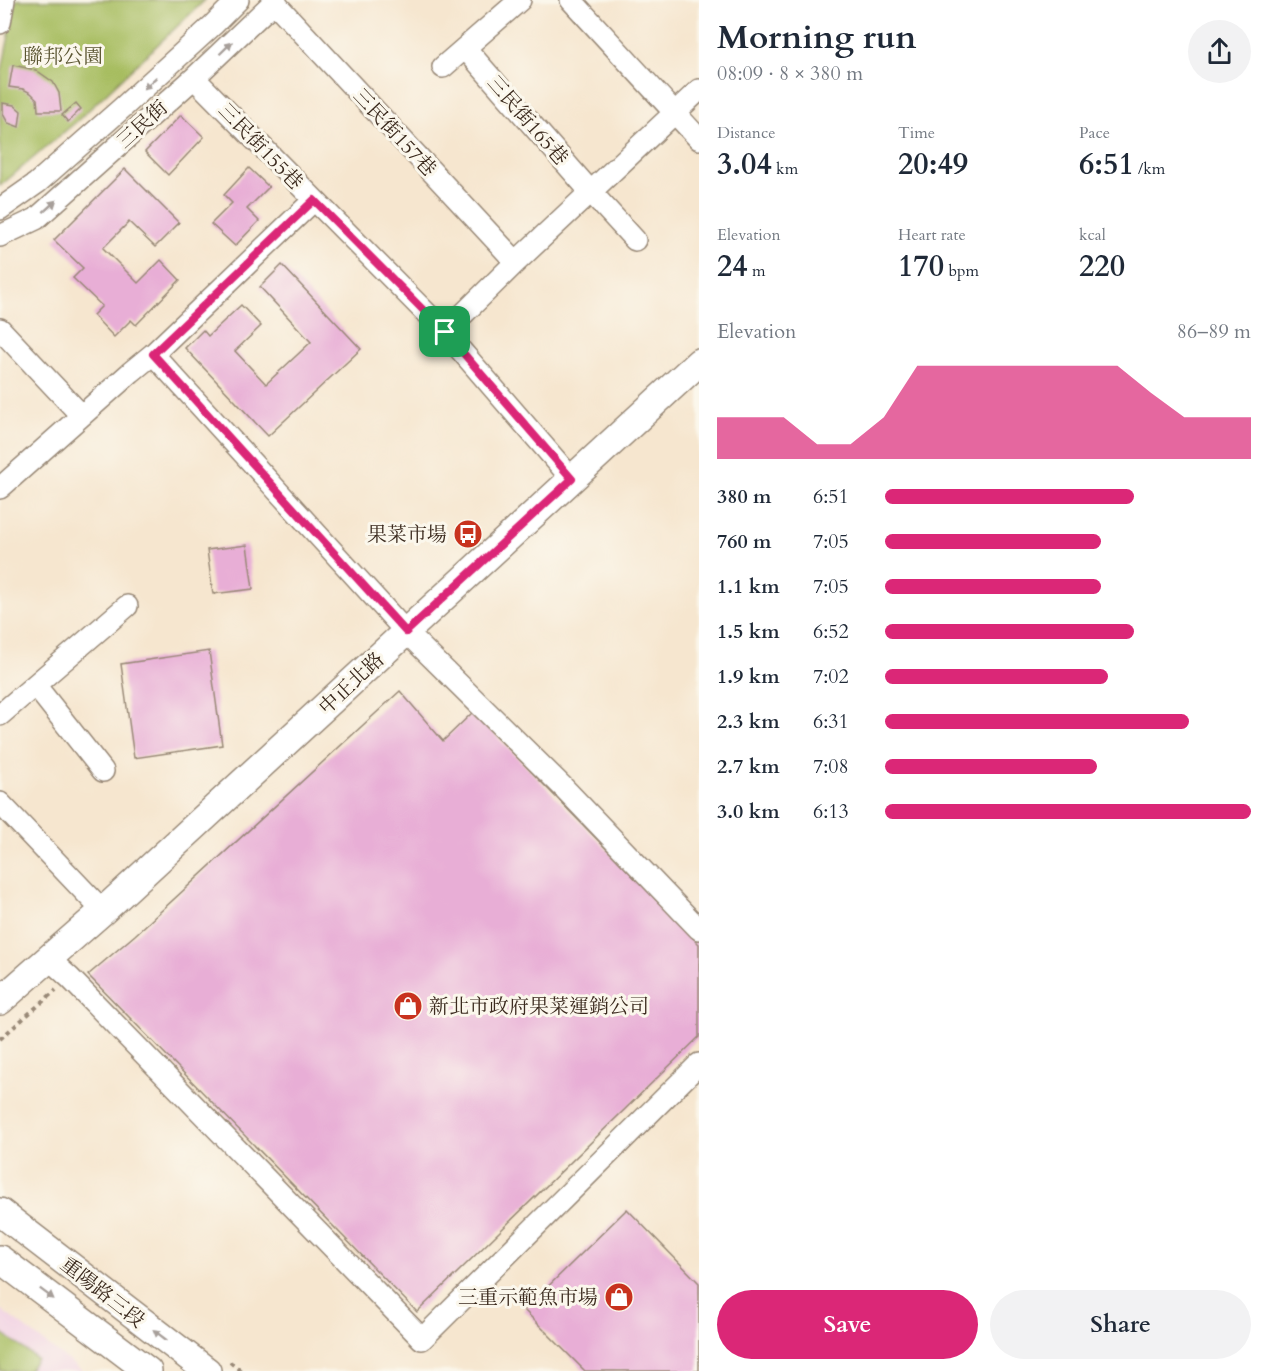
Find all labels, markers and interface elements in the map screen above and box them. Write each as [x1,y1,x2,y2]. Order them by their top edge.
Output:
text: Morning run [717,15,917,60]
button: share [1188,20,1251,83]
one-way arrow [219,41,233,55]
park label: 聯邦公園 [23,43,103,70]
text: 08:09 · 8 × 380 m [717,60,863,87]
street label: 三民街165巷 [481,70,574,171]
one-way arrow [142,76,157,90]
street label: 三民街157巷 [347,83,442,182]
street label: 三民街 [111,94,174,154]
street label: 三民街155巷 [212,97,309,196]
text: Distance [717,122,775,144]
text: Time [898,122,935,144]
text: Pace [1079,122,1110,144]
text: 3.04 [717,144,772,185]
text: 20:49 [898,144,968,185]
text: 6:51 [1079,144,1134,185]
text: km [772,158,798,180]
text: /km [1134,158,1165,180]
one-way arrow [42,200,57,213]
text: Elevation [717,224,781,246]
text: Heart rate [898,224,966,246]
text: kcal [1079,224,1106,246]
text: 24 [717,246,748,287]
text: 170 [898,246,944,287]
text: 220 [1079,246,1125,287]
text: m [748,260,766,282]
text: bpm [944,260,979,282]
pin [419,306,470,357]
icon: arrive [428,315,461,348]
text: Elevation [717,318,796,345]
text: 86–89 m [1177,318,1251,345]
text: 380 m [717,483,772,510]
text: 6:51 [813,483,849,510]
bus stop icon: 果菜市場 [452,518,484,550]
place label: 果菜市場 [367,521,447,548]
text: 760 m [717,528,772,555]
text: 7:05 [813,528,849,555]
text: 1.1 km [717,573,780,600]
text: 7:05 [813,573,849,600]
text: 1.5 km [717,618,780,645]
text: 6:52 [813,618,849,645]
street label: 中正北路 [313,646,390,721]
text: 1.9 km [717,663,780,690]
text: 7:02 [813,663,849,690]
text: 2.3 km [717,708,780,735]
text: 6:31 [813,708,849,735]
text: 2.7 km [717,753,780,780]
text: 7:08 [813,753,849,780]
text: 3.0 km [717,798,780,825]
text: 6:13 [813,798,849,825]
shop icon: 新北市政府果菜運銷公司 [392,990,424,1022]
place label: 新北市政府果菜運銷公司 [429,993,649,1020]
street label: 重陽路三段 [55,1251,150,1334]
shop icon: 三重示範魚市場 [603,1281,635,1313]
place label: 三重示範魚市場 [458,1284,598,1311]
one-way arrow [39,1288,54,1300]
button: Save [717,1290,978,1359]
button: Share [990,1290,1251,1359]
one-way arrow [153,1330,168,1342]

